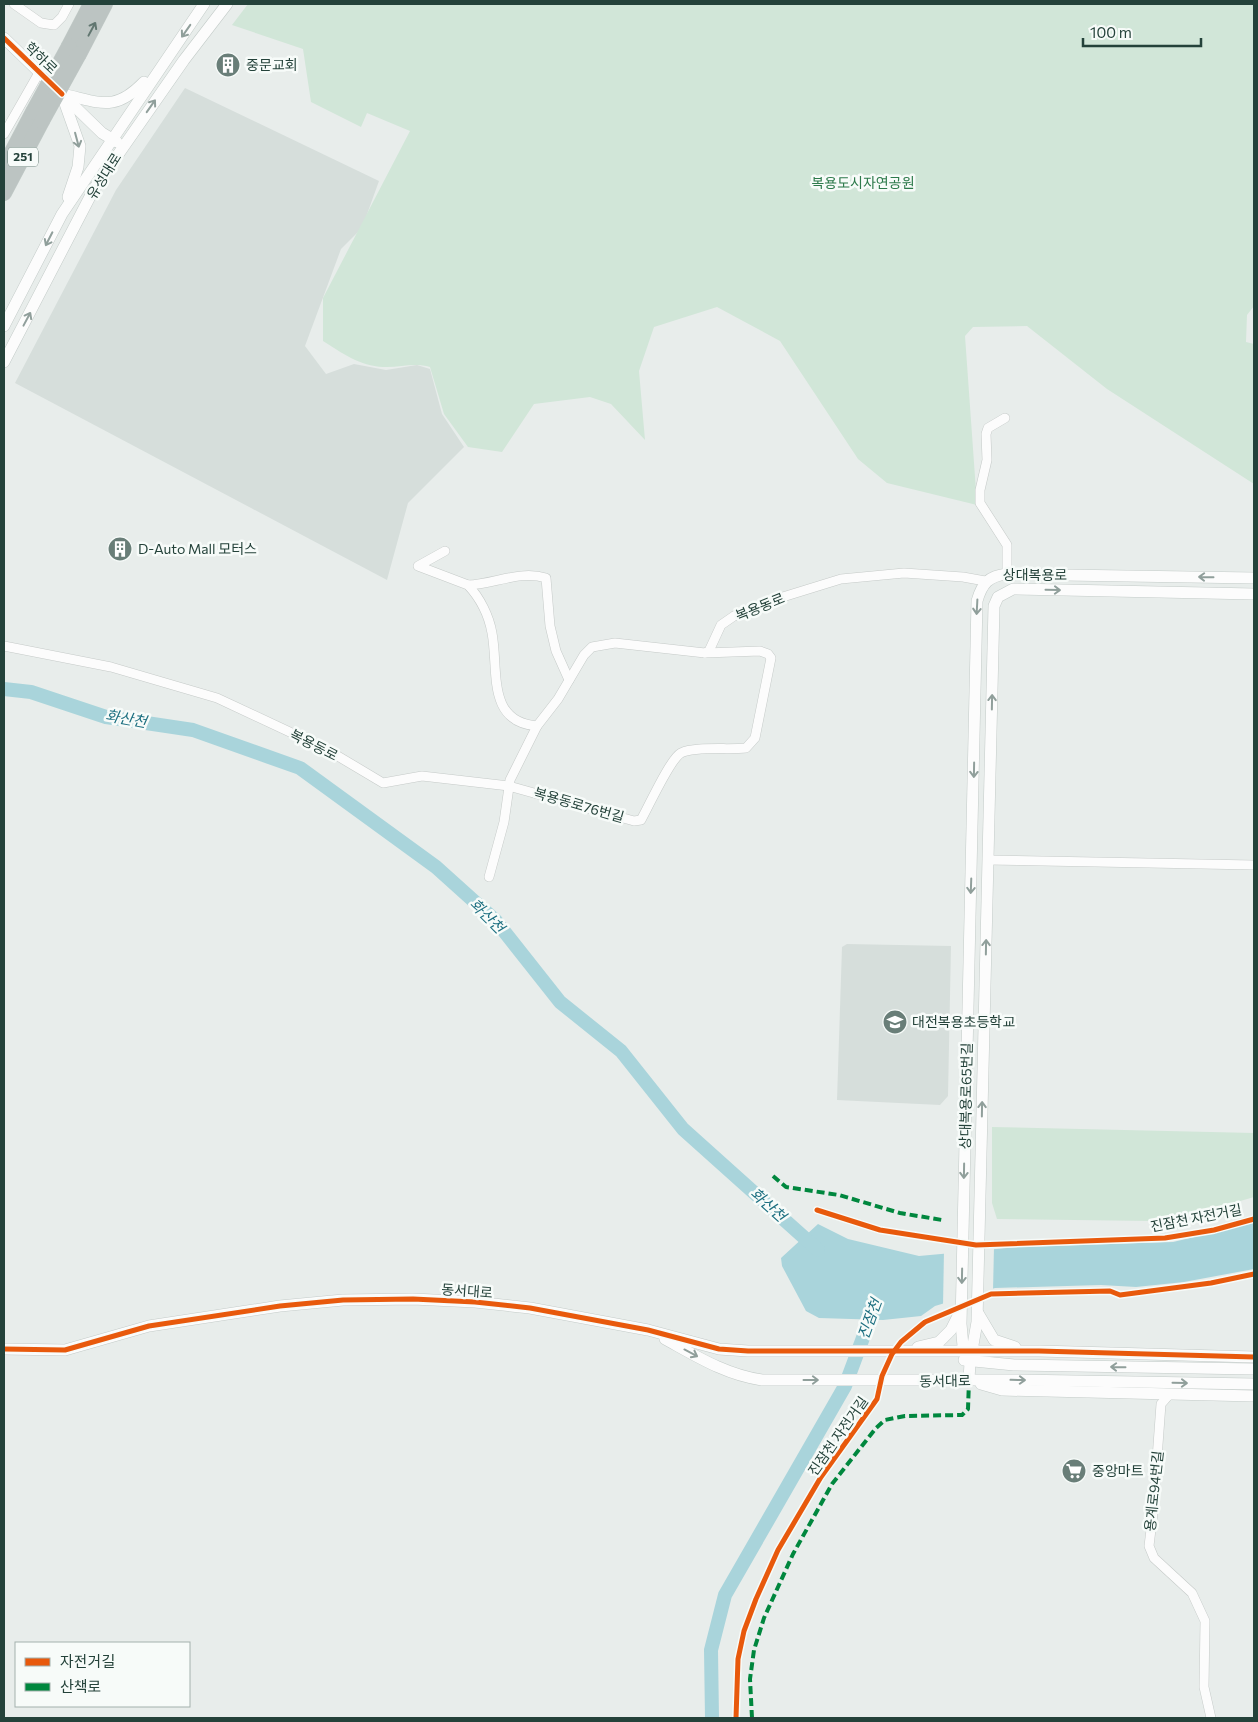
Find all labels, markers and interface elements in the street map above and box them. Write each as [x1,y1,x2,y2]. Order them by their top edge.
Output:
scale bar [1083,15,1200,47]
one-way arrow [87,21,97,36]
one-way arrow [181,23,191,37]
text: 100 m [1090,23,1132,41]
street label: 학하로 [22,38,61,77]
building icon: 중문교회 [215,52,241,78]
place label: 중문교회 [246,56,298,73]
one-way arrow [146,99,156,113]
one-way arrow [73,132,83,148]
road number: 251 [8,148,38,166]
street label: 유성대로 [83,149,124,202]
park label: 복용도시자연공원 [811,174,915,191]
one-way arrow [44,232,54,247]
one-way arrow [22,312,32,327]
building icon: D-Auto Mall 모터스 [107,536,133,562]
place label: D-Auto Mall 모터스 [138,540,257,557]
street label: 상대복용로 [1003,566,1067,583]
one-way arrow [1198,572,1214,582]
one-way arrow [1044,585,1061,595]
street label: 복용동로 [733,589,787,624]
one-way arrow [973,599,982,615]
one-way arrow [987,694,997,710]
water label: 화산천 [104,706,150,731]
street label: 복용동로 [287,725,341,764]
one-way arrow [969,762,979,778]
street label: 복용동로76번길 [532,784,626,826]
one-way arrow [967,878,976,894]
water label: 화산천 [467,894,510,938]
one-way arrow [981,939,991,956]
school or university icon: 대전복용초등학교 [882,1009,908,1035]
place label: 대전복용초등학교 [912,1013,1015,1030]
street label: 상대복용로65번길 [956,1042,975,1149]
one-way arrow [977,1102,987,1118]
one-way arrow [959,1162,969,1179]
water label: 화산천 [747,1184,792,1226]
street label: 진잠천 자전거길 [1149,1200,1243,1235]
one-way arrow [957,1268,967,1284]
street label: 동서대로 [441,1280,493,1301]
water label: 진잠천 [854,1294,885,1341]
one-way arrow [683,1348,698,1358]
one-way arrow [1110,1362,1126,1371]
street label: 동서대로 [919,1372,971,1389]
one-way arrow [802,1375,819,1385]
one-way arrow [1010,1375,1026,1385]
one-way arrow [1172,1378,1188,1388]
street label: 진잠천 자전거길 [804,1393,871,1479]
street label: 용계로94번길 [1141,1450,1166,1532]
supermarket icon: 중앙마트 [1061,1458,1087,1484]
place label: 중앙마트 [1092,1462,1144,1479]
legend [15,1642,190,1707]
text: 자전거길 [60,1652,115,1670]
text: 산책로 [60,1677,101,1695]

